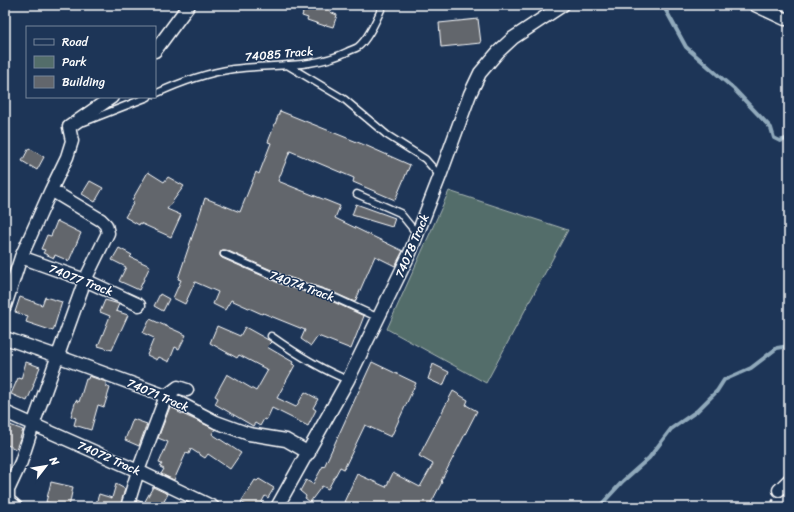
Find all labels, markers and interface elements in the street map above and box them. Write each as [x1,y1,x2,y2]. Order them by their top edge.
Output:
legend [26,26,156,98]
text: Road [62,31,89,53]
street label: 74085 Track [244,40,314,68]
text: Park [62,51,87,73]
text: Building [62,71,105,93]
street label: 74078 Track [389,210,435,282]
street label: 74077 Track [45,258,117,302]
street label: 74074 Track [266,264,338,308]
street label: 74071 Track [123,372,193,418]
street label: 74072 Track [74,434,144,482]
north arrow [26,446,66,486]
text: N [44,452,64,470]

